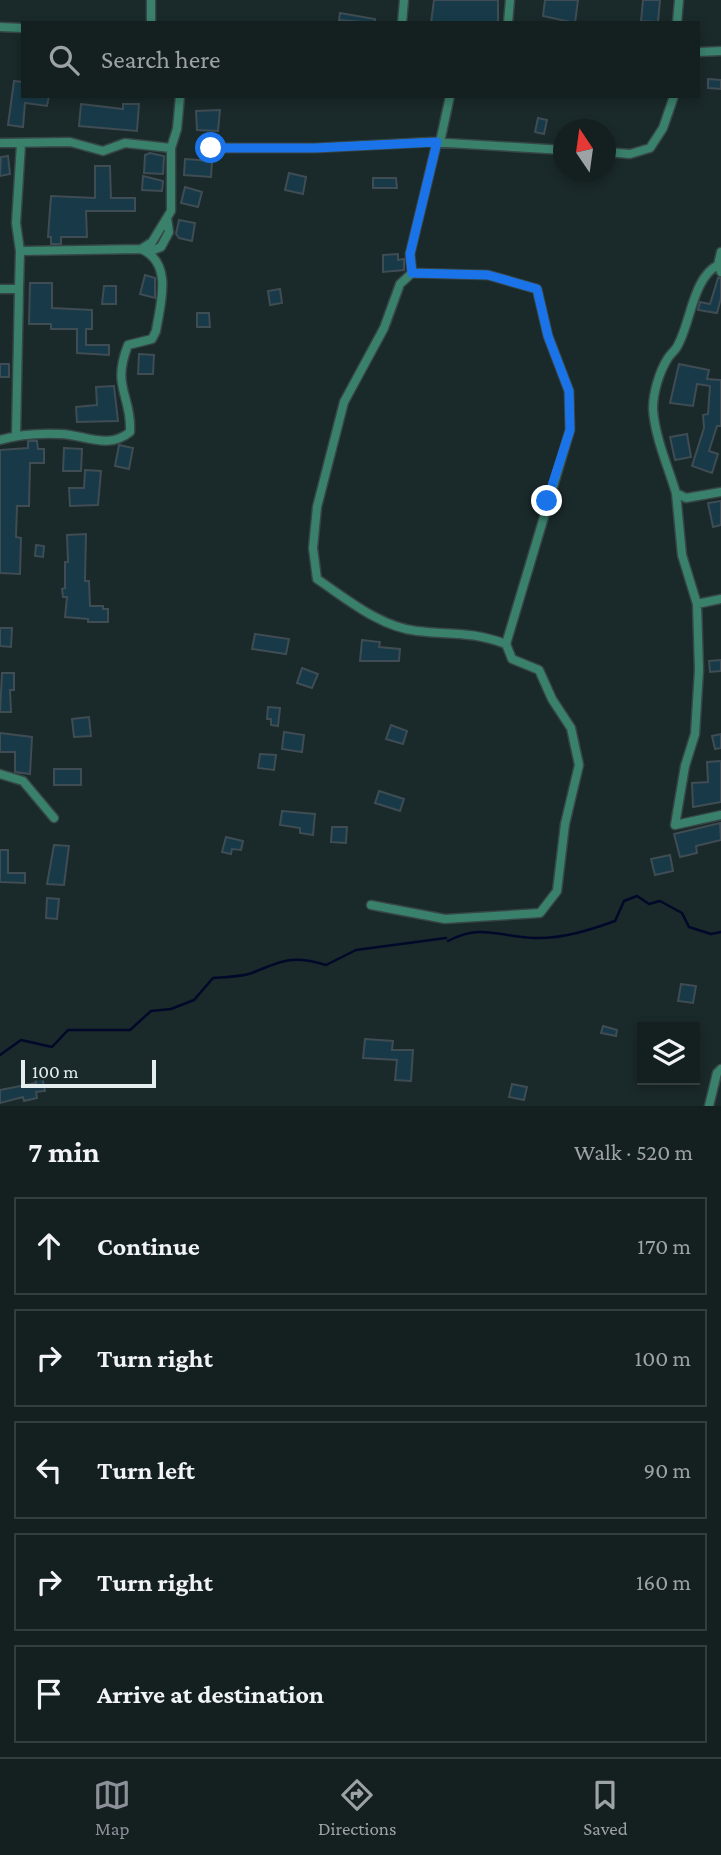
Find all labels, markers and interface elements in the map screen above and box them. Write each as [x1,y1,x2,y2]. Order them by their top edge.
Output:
search box [21,21,700,98]
icon: search [45,41,83,79]
text: Search here [101,45,220,74]
north arrow [553,119,616,182]
route start [195,132,226,163]
route end [531,485,562,516]
map controls [637,1022,700,1085]
button: layers [637,1022,700,1085]
scale bar [21,1057,156,1089]
text: 100 m [32,1061,79,1082]
text: 7 min [28,1135,100,1168]
text: Walk · 520 m [574,1139,693,1165]
icon: ahead [30,1227,68,1265]
text: Continue [97,1232,200,1261]
text: 170 m [637,1233,691,1259]
icon: right [30,1339,68,1377]
text: Turn right [97,1344,213,1373]
text: 100 m [635,1345,691,1371]
icon: left [30,1451,68,1489]
text: Turn left [97,1456,195,1485]
text: 90 m [644,1457,691,1483]
icon: right [30,1563,68,1601]
text: Turn right [97,1568,213,1597]
text: 160 m [636,1569,691,1595]
icon: arrive [30,1675,68,1713]
text: Arrive at destination [97,1680,324,1709]
tab: Map [93,1776,131,1839]
tab: Directions [318,1776,397,1839]
tab: Saved [583,1776,628,1839]

